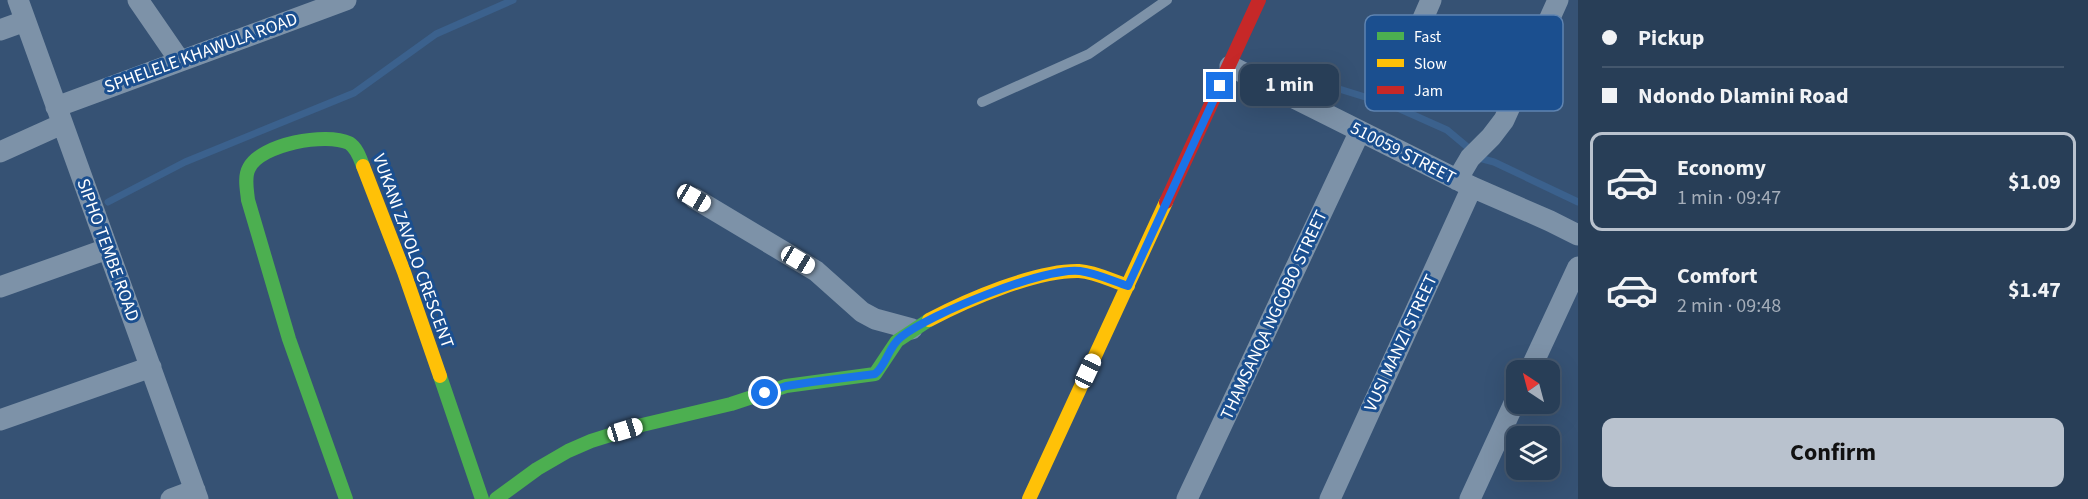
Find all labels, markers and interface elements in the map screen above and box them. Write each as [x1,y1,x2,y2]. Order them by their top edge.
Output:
street label: SPHELELE KHAWULA ROAD [101,6,301,100]
legend [1365,15,1563,111]
text: Pickup [1638,22,1704,54]
text: Fast [1414,26,1442,48]
text: Slow [1414,53,1447,75]
callout: 1 min [1241,65,1340,107]
text: 1 min [1265,71,1314,99]
route end [1206,72,1233,99]
text: Jam [1414,80,1443,102]
text: Ndondo Dlamini Road [1638,80,1849,112]
street label: 510059 STREET [1346,116,1460,190]
street label: VUKANI ZAVOLO CRESCENT [366,150,460,352]
text: Economy [1677,152,1766,184]
icon: car [1605,155,1659,209]
text: $1.09 [2008,166,2061,198]
street label: SIPHO TEMBE ROAD [71,175,145,325]
car [674,181,714,215]
text: 1 min · 09:47 [1677,184,1781,212]
street label: THAMSANQA NGCOBO STREET [1214,206,1334,424]
car [778,243,818,277]
text: Comfort [1677,260,1758,292]
icon: car [1605,263,1659,317]
street label: VUSI MANZI STREET [1358,270,1444,416]
text: $1.47 [2008,274,2061,306]
text: 2 min · 09:48 [1677,292,1781,320]
car [1072,351,1104,391]
north arrow [1506,360,1560,414]
map controls [1506,360,1560,480]
route start [751,379,778,406]
car [605,416,645,444]
button: Confirm [1602,418,2064,487]
button: layers [1506,426,1560,480]

